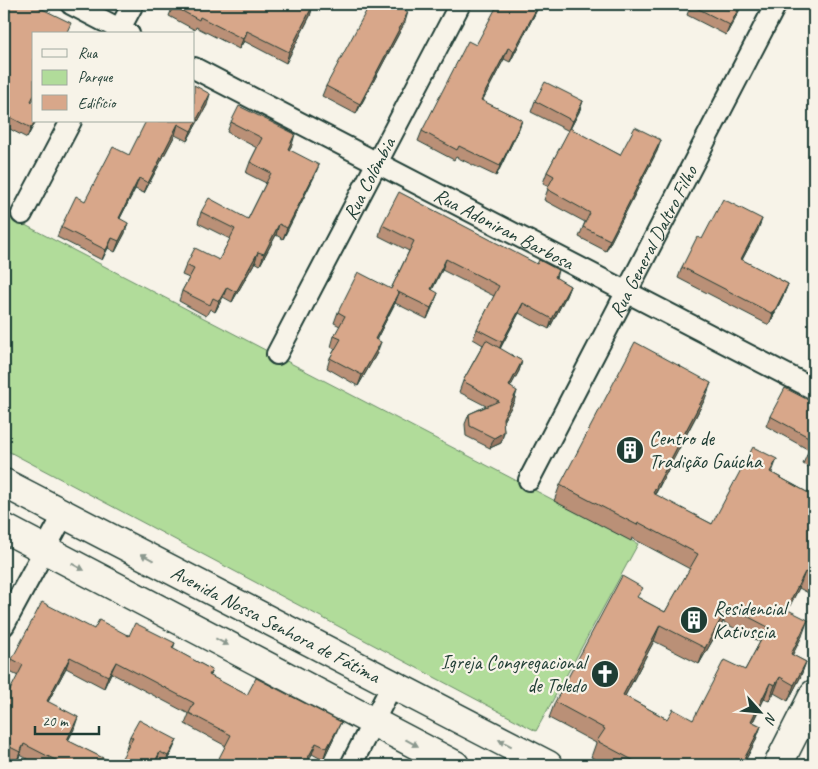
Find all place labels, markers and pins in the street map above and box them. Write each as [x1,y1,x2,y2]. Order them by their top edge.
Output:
place label: Centro de Tradição Gaúcha [649,426,763,474]
building icon: Centro de Tradição Gaúcha [615,435,645,465]
place label: Residencial Katiuscia [713,596,790,644]
building icon: Residencial Katiuscia [679,605,709,635]
place label: Igreja Congregacional de Toledo [441,650,590,698]
church icon: Igreja Congregacional de Toledo [590,659,620,689]

